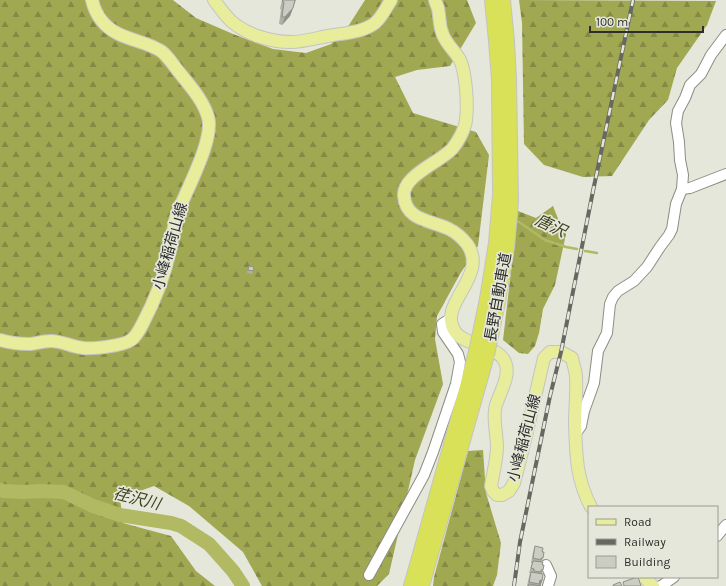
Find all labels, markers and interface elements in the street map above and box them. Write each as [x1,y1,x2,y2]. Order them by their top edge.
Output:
scale bar [590,8,703,34]
text: 100 m [596,15,628,29]
street label: 小峰稲荷山線 [149,200,191,292]
water label: 唐沢 [532,210,571,242]
street label: 長野自動車道 [481,251,515,343]
street label: 小峰稲荷山線 [504,392,544,484]
water label: 荏沢川 [111,483,164,514]
legend [588,506,718,578]
text: Road [624,515,652,529]
text: Railway [624,535,666,549]
text: Building [624,555,671,569]

